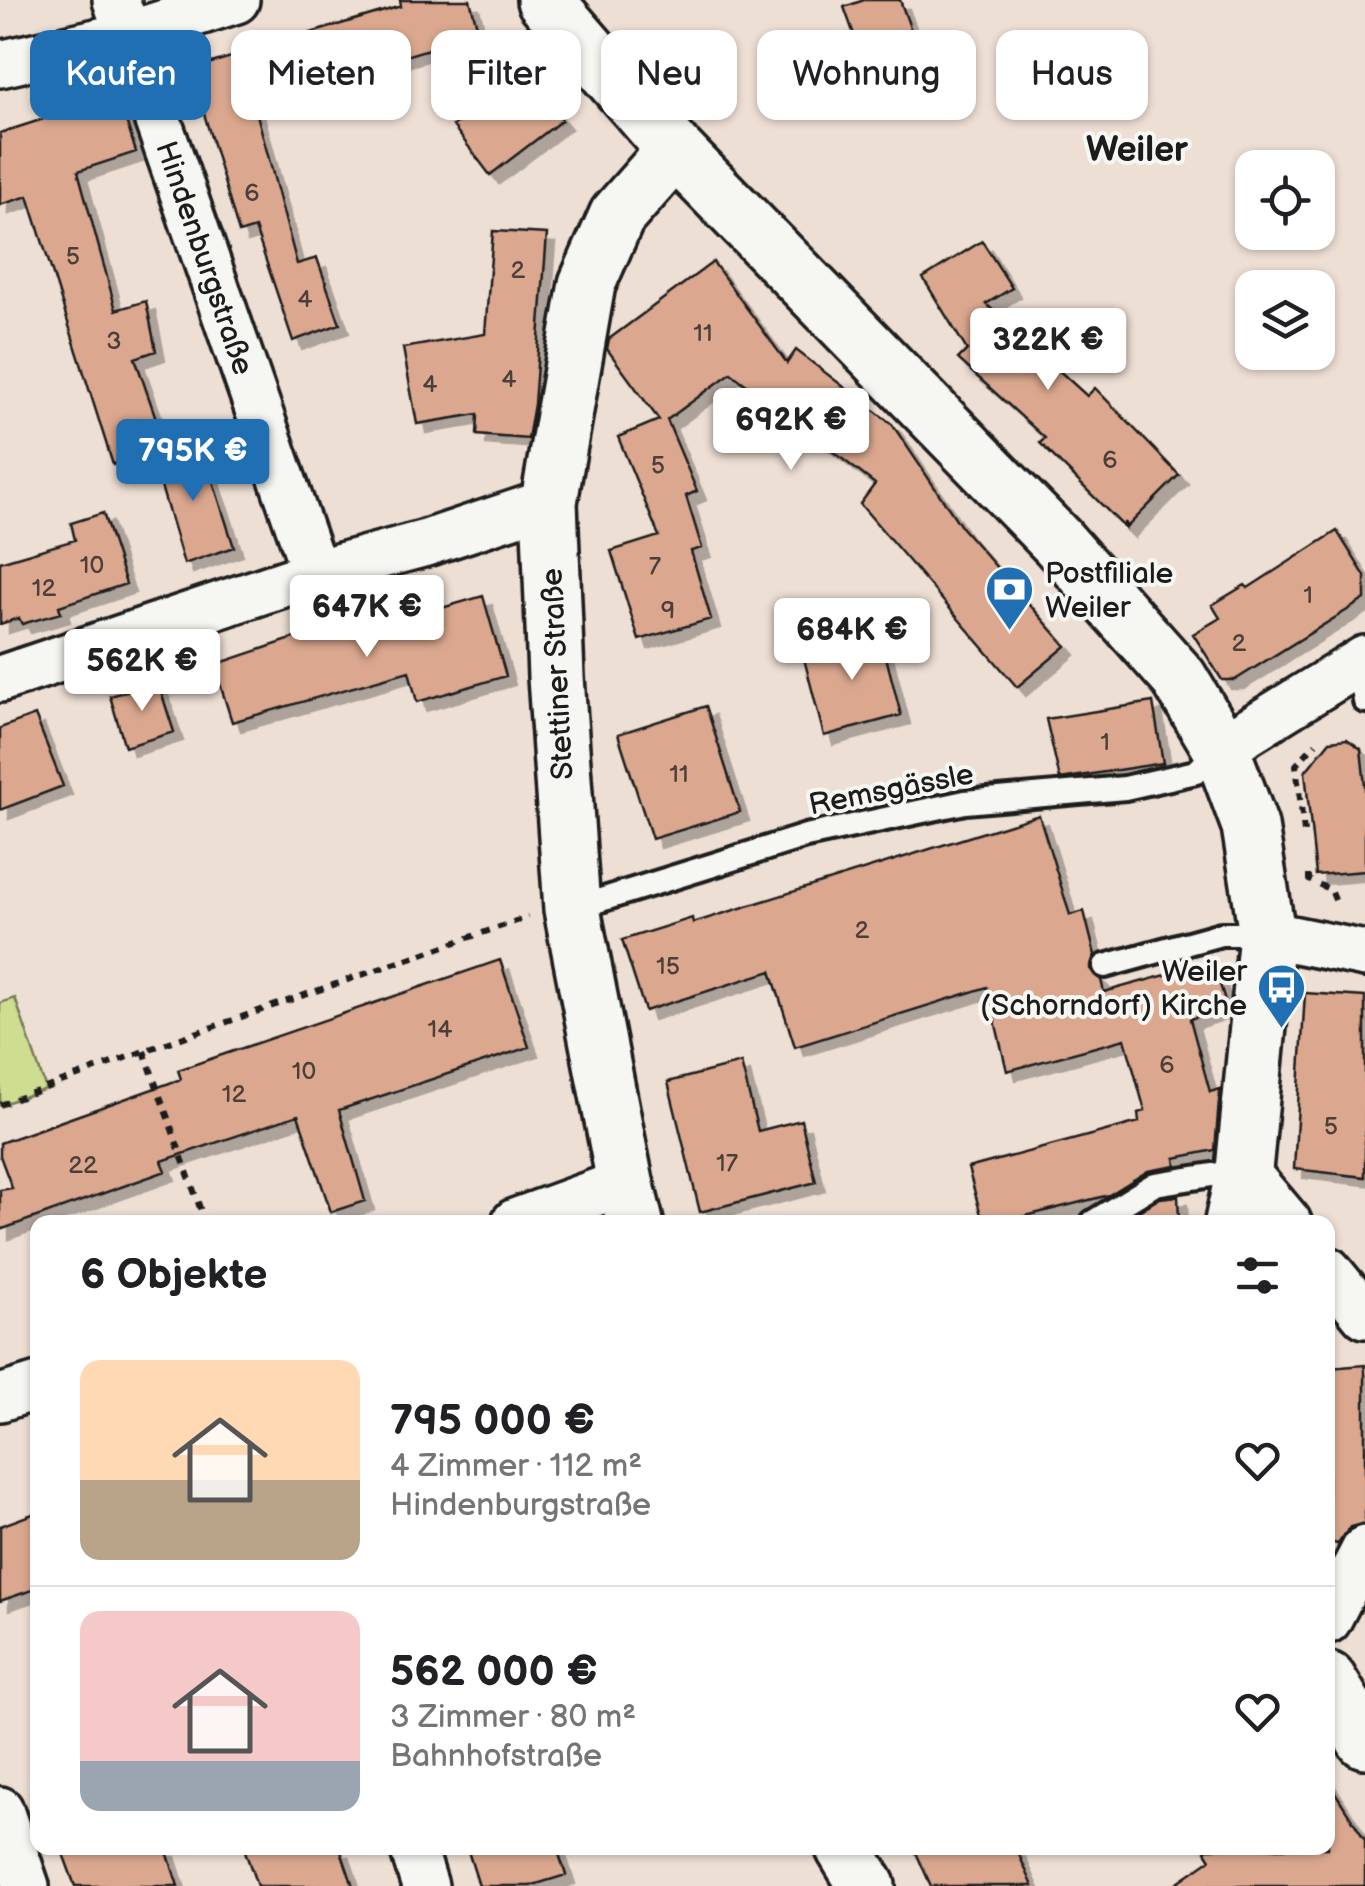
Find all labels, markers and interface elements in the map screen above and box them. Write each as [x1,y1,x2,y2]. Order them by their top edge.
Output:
chip: Kaufen [30,30,211,120]
chip: Mieten [231,30,411,120]
chip: Filter [431,30,581,120]
chip: Neu [601,30,737,120]
chip: Wohnung [757,30,976,120]
chip: Haus [996,30,1148,120]
district label: Weiler [1086,129,1189,172]
street label: Hindenburgstraße [147,137,261,380]
map controls [1235,150,1335,370]
button: locate [1235,150,1335,250]
house number: 6 [244,178,260,209]
house number: 5 [66,241,80,272]
house number: 2 [511,255,526,286]
button: layers [1235,270,1335,370]
house number: 4 [297,284,313,315]
pin: 322K € [967,308,1129,393]
house number: 11 [693,318,713,349]
text: 322K € [992,321,1104,360]
house number: 3 [106,326,122,357]
house number: 4 [501,364,517,395]
house number: 4 [422,369,438,400]
pin: 692K € [710,388,872,473]
text: 692K € [735,401,847,440]
pin: 795K € [112,419,274,504]
text: 795K € [138,432,248,471]
house number: 6 [1102,445,1118,476]
house number: 5 [651,450,665,481]
house number: 10 [80,550,104,581]
house number: 7 [649,551,662,582]
place label: Postfiliale Weiler [1045,556,1173,626]
bank icon: Postfiliale Weiler [984,564,1036,632]
street label: Stettiner Straße [534,567,582,781]
house number: 12 [32,573,56,604]
pin: 647K € [286,575,448,660]
house number: 1 [1303,580,1313,611]
text: 647K € [312,588,422,627]
house number: 9 [661,595,675,626]
pin: 684K € [771,598,933,683]
text: 684K € [796,611,908,650]
house number: 2 [1232,628,1247,659]
pin: 562K € [61,629,223,714]
text: 562K € [86,642,198,681]
house number: 1 [1100,727,1110,758]
street label: Remsgässle [806,756,977,824]
house number: 11 [669,759,689,790]
house number: 2 [855,915,870,946]
house number: 15 [656,951,680,982]
place label: Weiler (Schorndorf) Kirche [980,954,1248,1024]
bus stop icon: Weiler (Schorndorf) Kirche [1256,962,1308,1030]
house number: 14 [428,1014,452,1045]
house number: 6 [1159,1050,1175,1081]
house number: 10 [292,1056,316,1087]
house number: 12 [222,1079,246,1110]
house number: 5 [1324,1111,1338,1142]
house number: 17 [716,1148,739,1179]
house number: 22 [68,1150,98,1181]
icon: filters [1230,1248,1285,1303]
text: 6 Objekte [80,1250,267,1301]
text: 795 000 € [390,1396,595,1447]
icon: home [160,1400,280,1520]
icon: heart [1230,1433,1285,1488]
text: 4 Zimmer · 112 m² [390,1447,642,1486]
text: Hindenburgstraße [390,1486,651,1525]
text: 562 000 € [390,1647,598,1698]
icon: home [160,1651,280,1771]
icon: heart [1230,1684,1285,1739]
text: 3 Zimmer · 80 m² [390,1698,636,1737]
text: Bahnhofstraße [390,1737,602,1776]

